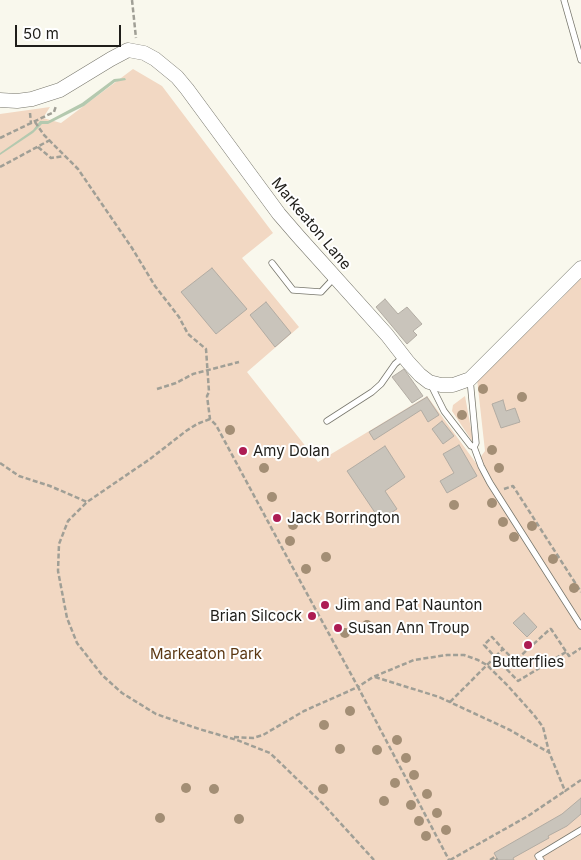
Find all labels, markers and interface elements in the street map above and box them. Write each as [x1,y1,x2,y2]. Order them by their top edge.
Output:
scale bar [18,15,124,47]
text: 50 m [23,24,59,43]
street label: Markeaton Lane [267,174,355,274]
place label: Amy Dolan [253,442,330,460]
marker: Amy Dolan [237,445,249,457]
place label: Jack Borrington [287,509,400,527]
marker: Jack Borrington [271,512,283,524]
place label: Jim and Pat Naunton [335,596,482,614]
marker: Jim and Pat Naunton [319,599,331,611]
place label: Brian Silcock [210,607,302,625]
marker: Brian Silcock [306,610,318,622]
place label: Susan Ann Troup [348,619,469,637]
marker: Susan Ann Troup [332,622,344,634]
marker: Butterflies [522,639,534,651]
park label: Markeaton Park [150,645,262,663]
place label: Butterflies [492,653,564,671]

